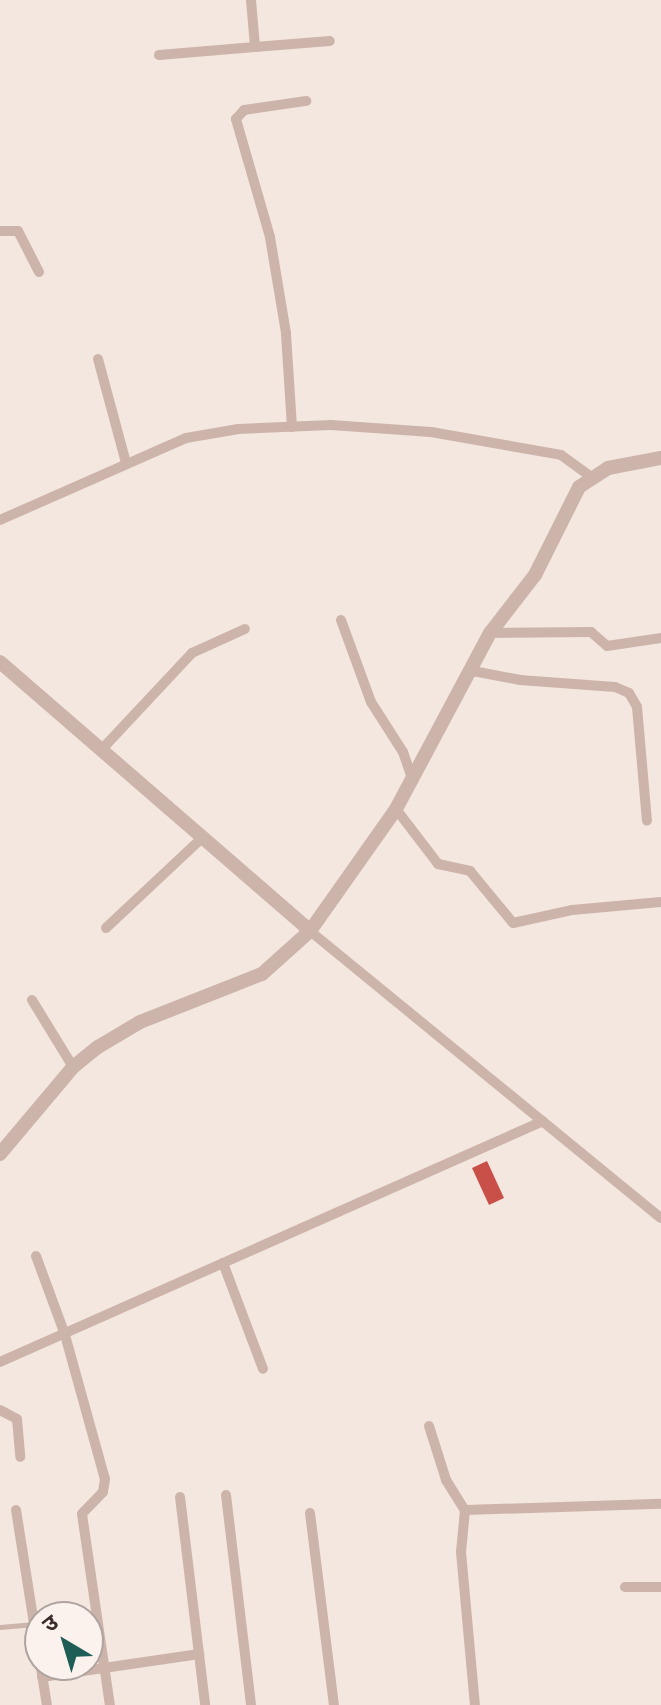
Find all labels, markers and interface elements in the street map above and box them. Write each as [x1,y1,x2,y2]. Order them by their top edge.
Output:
north arrow [24,1601,104,1681]
text: उ [39,1611,62,1636]

